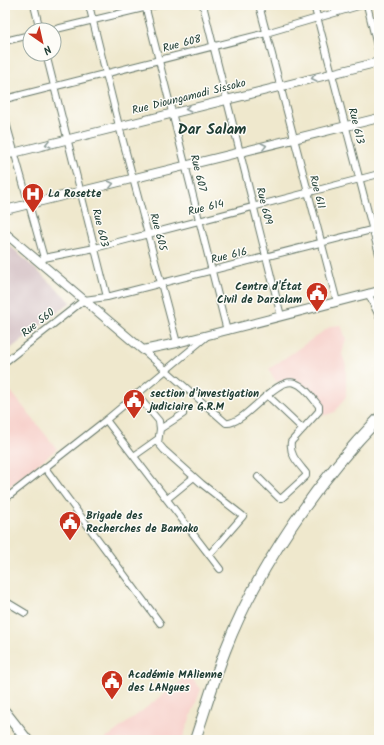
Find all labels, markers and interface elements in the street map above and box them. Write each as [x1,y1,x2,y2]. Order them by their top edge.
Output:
north arrow [22,22,62,62]
street label: Rue 608 [161,30,204,58]
text: N [39,40,55,59]
one-way arrow [311,73,317,81]
street label: Rue Dioungamadi Sissoko [130,74,248,120]
one-way arrow [185,105,191,113]
street label: Rue 613 [343,106,369,146]
district label: Dar Salam [178,118,246,142]
one-way arrow [45,140,51,148]
one-way arrow [260,142,267,151]
street label: Rue 607 [185,153,212,194]
street label: Rue 611 [304,173,330,211]
one-way arrow [107,180,114,189]
hospital icon: La Rosette [20,181,46,214]
place label: La Rosette [48,185,102,203]
street label: Rue 609 [251,185,277,227]
street label: Rue 614 [186,195,226,221]
street label: Rue 603 [87,207,113,249]
street label: Rue 605 [144,211,172,254]
street label: Rue 616 [209,243,249,269]
place label: Centre d'État Civil de Darsalam [217,278,303,309]
public building icon: Centre d'État Civil de Darsalam [304,280,330,313]
street label: Rue 560 [17,304,59,342]
place label: section d'investigation judiciaire G.R.M [147,385,259,416]
public building icon: section d'investigation judiciaire G.R.M [121,387,147,420]
place label: Brigade des Recherches de Bamako [86,507,198,538]
public building icon: Brigade des Recherches de Bamako [57,509,83,542]
place label: Académie MAlienne des LANgues [128,666,223,697]
public building icon: Académie MAlienne des LANgues [99,668,125,701]

